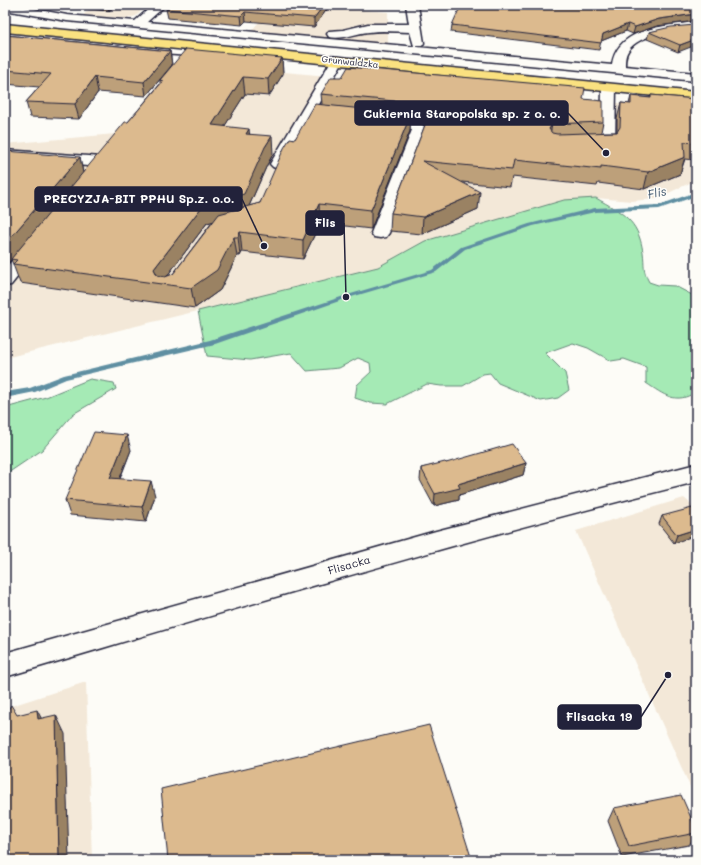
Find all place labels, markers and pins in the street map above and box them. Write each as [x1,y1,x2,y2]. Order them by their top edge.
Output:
callout: Cukiernia Staropolska sp. z o. o. [355,101,568,125]
callout: PRECYZJA-BIT PPHU Sp.z. o.o. [35,187,242,211]
callout: Flis [306,211,344,235]
callout: Flisacka 19 [558,705,641,729]

